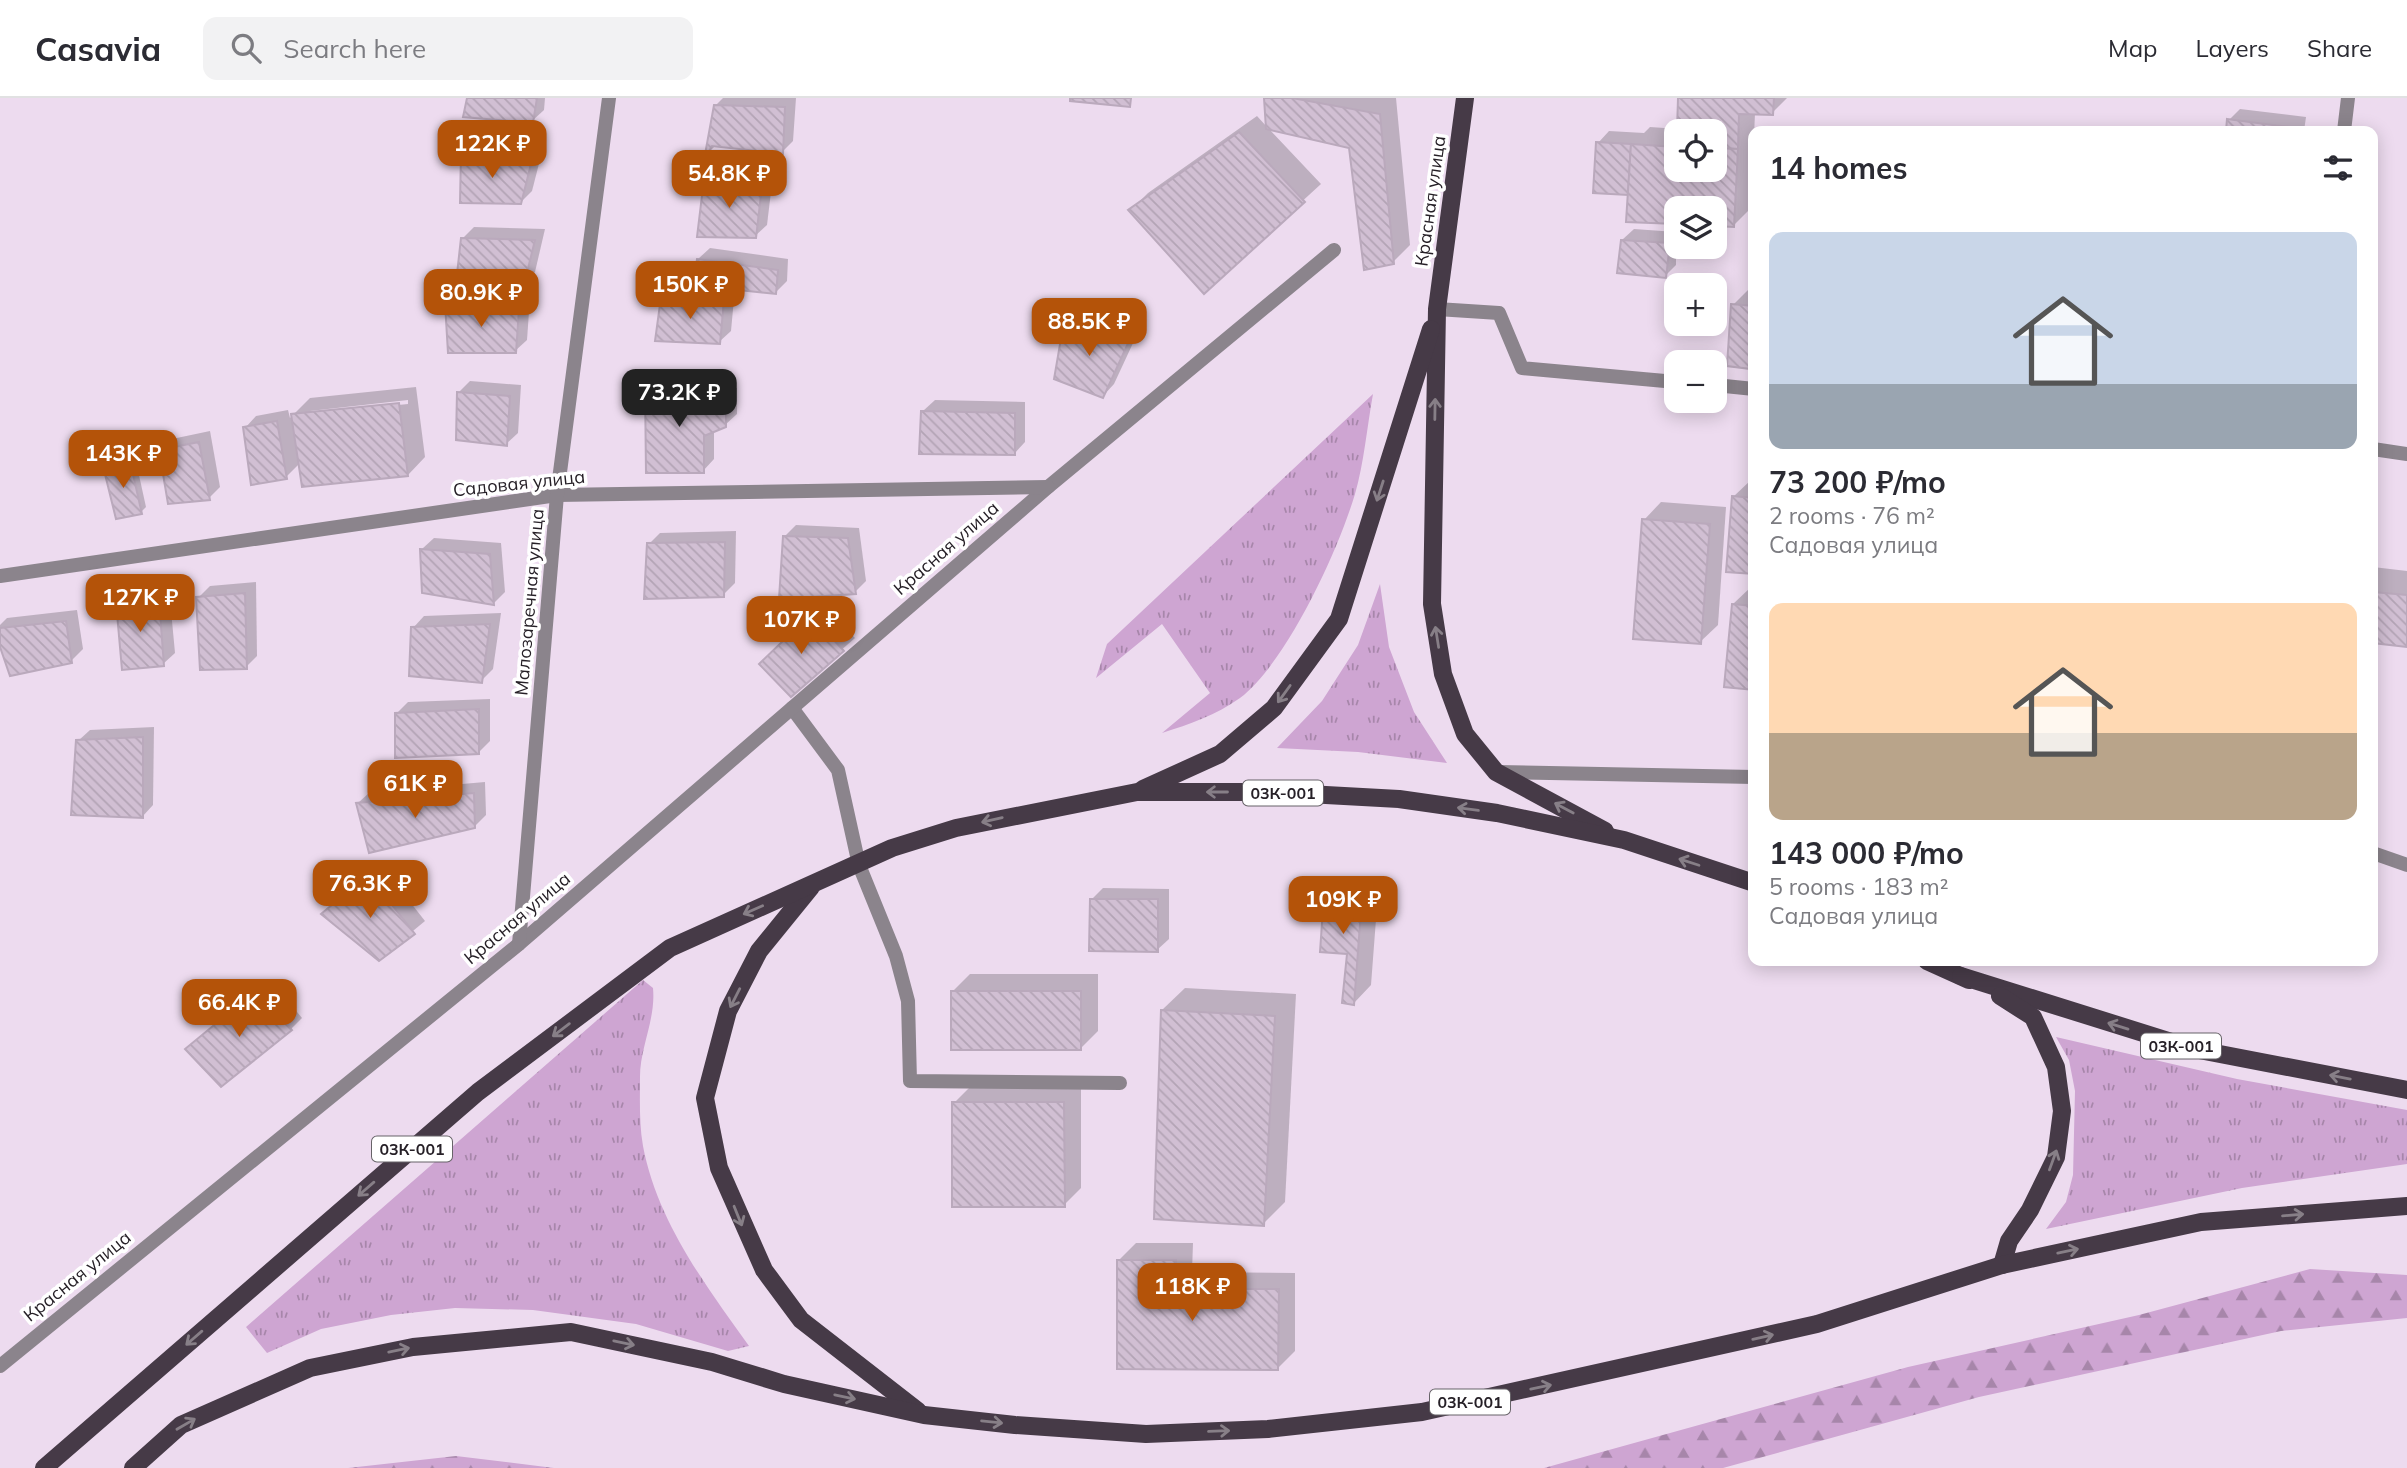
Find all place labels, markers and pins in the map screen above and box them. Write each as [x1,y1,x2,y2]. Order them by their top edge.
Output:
pin: 122K ₽ [435,120,549,180]
pin: 54.8K ₽ [664,150,794,210]
pin: 150K ₽ [633,262,747,321]
pin: 80.9K ₽ [416,270,546,329]
pin: 88.5K ₽ [1024,299,1154,358]
pin: 73.2K ₽ [614,370,744,429]
pin: 143K ₽ [66,430,180,490]
pin: 127K ₽ [83,574,197,634]
pin: 107K ₽ [744,596,858,656]
pin: 61K ₽ [366,760,464,820]
pin: 76.3K ₽ [305,860,435,920]
pin: 109K ₽ [1286,876,1400,936]
pin: 66.4K ₽ [174,979,304,1039]
pin: 118K ₽ [1135,1264,1249,1323]

